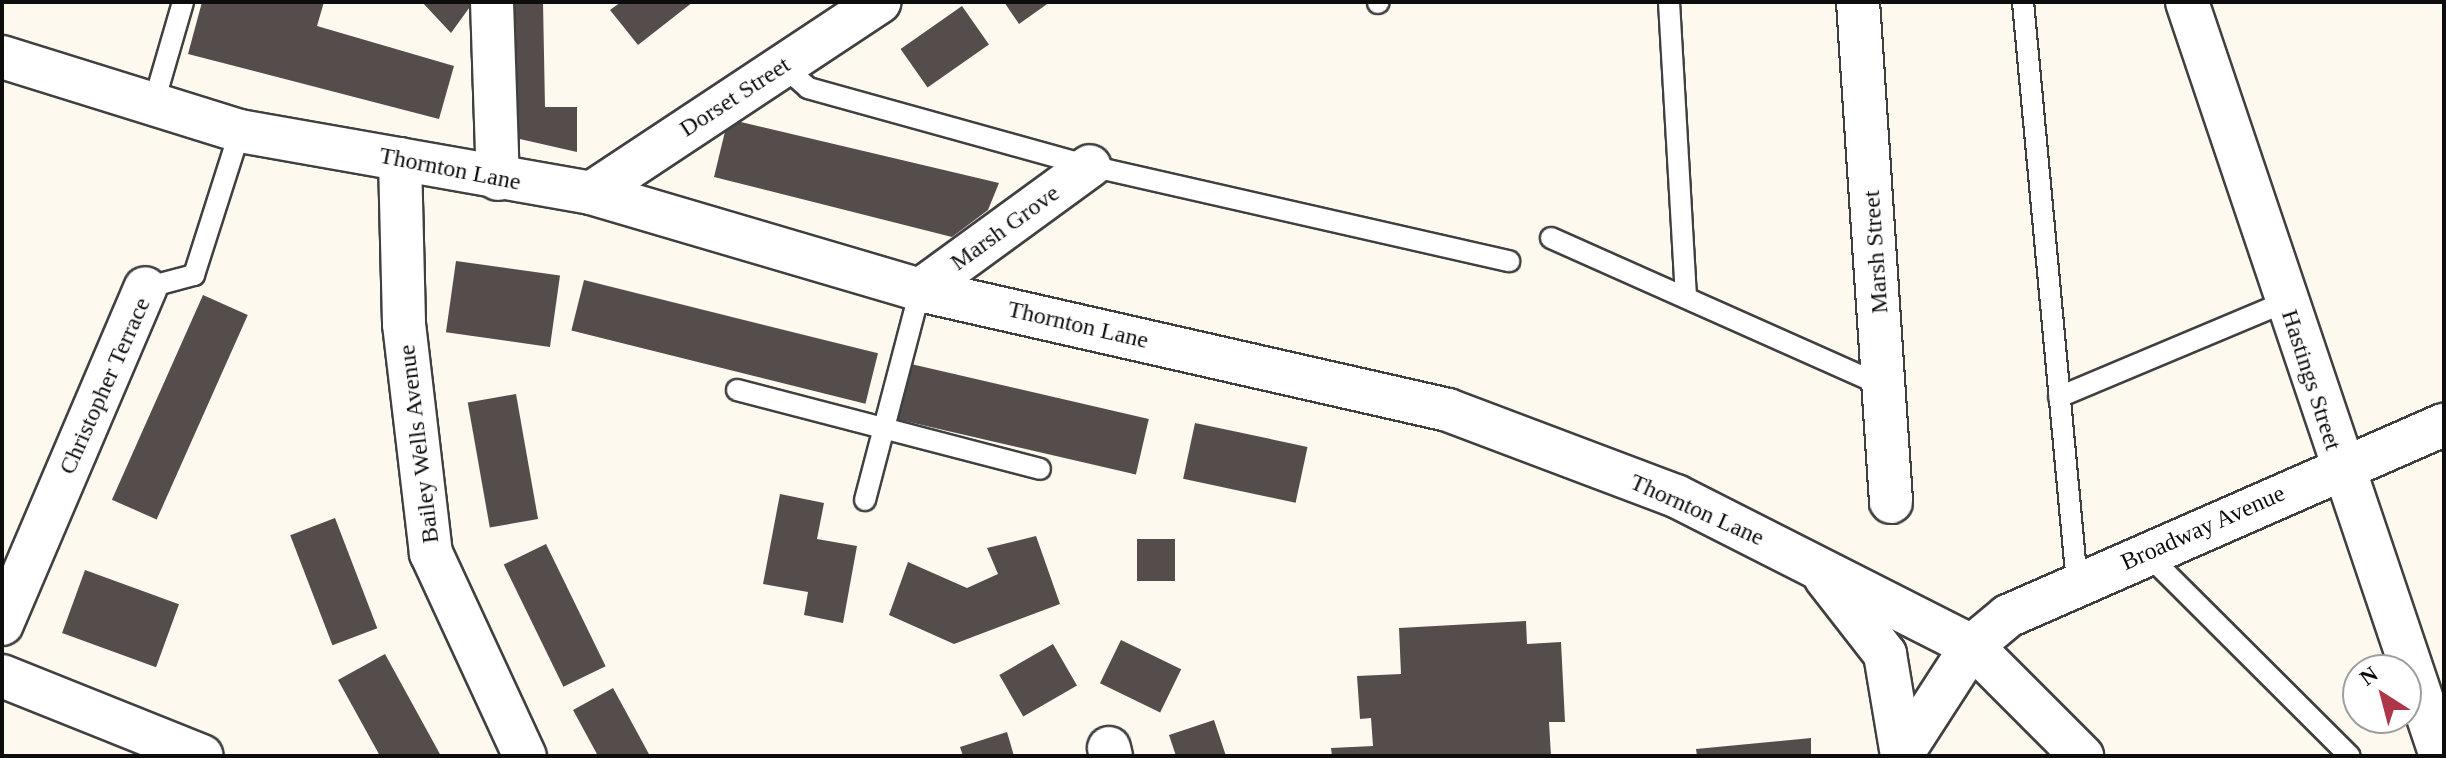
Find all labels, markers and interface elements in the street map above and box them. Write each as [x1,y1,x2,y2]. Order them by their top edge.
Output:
street label: Dorset Street [674,51,796,143]
street label: Thornton Lane [377,141,523,197]
street label: Marsh Grove [945,179,1065,277]
street label: Marsh Street [1857,189,1895,315]
street label: Christopher Terrace [53,293,157,479]
street label: Thornton Lane [1005,295,1151,355]
street label: Hastings Street [2275,306,2347,454]
street label: Bailey Wells Avenue [392,342,446,546]
street label: Thornton Lane [1626,468,1768,552]
street label: Broadway Avenue [2116,479,2290,577]
north arrow [2342,654,2422,734]
text: N [2355,661,2383,691]

